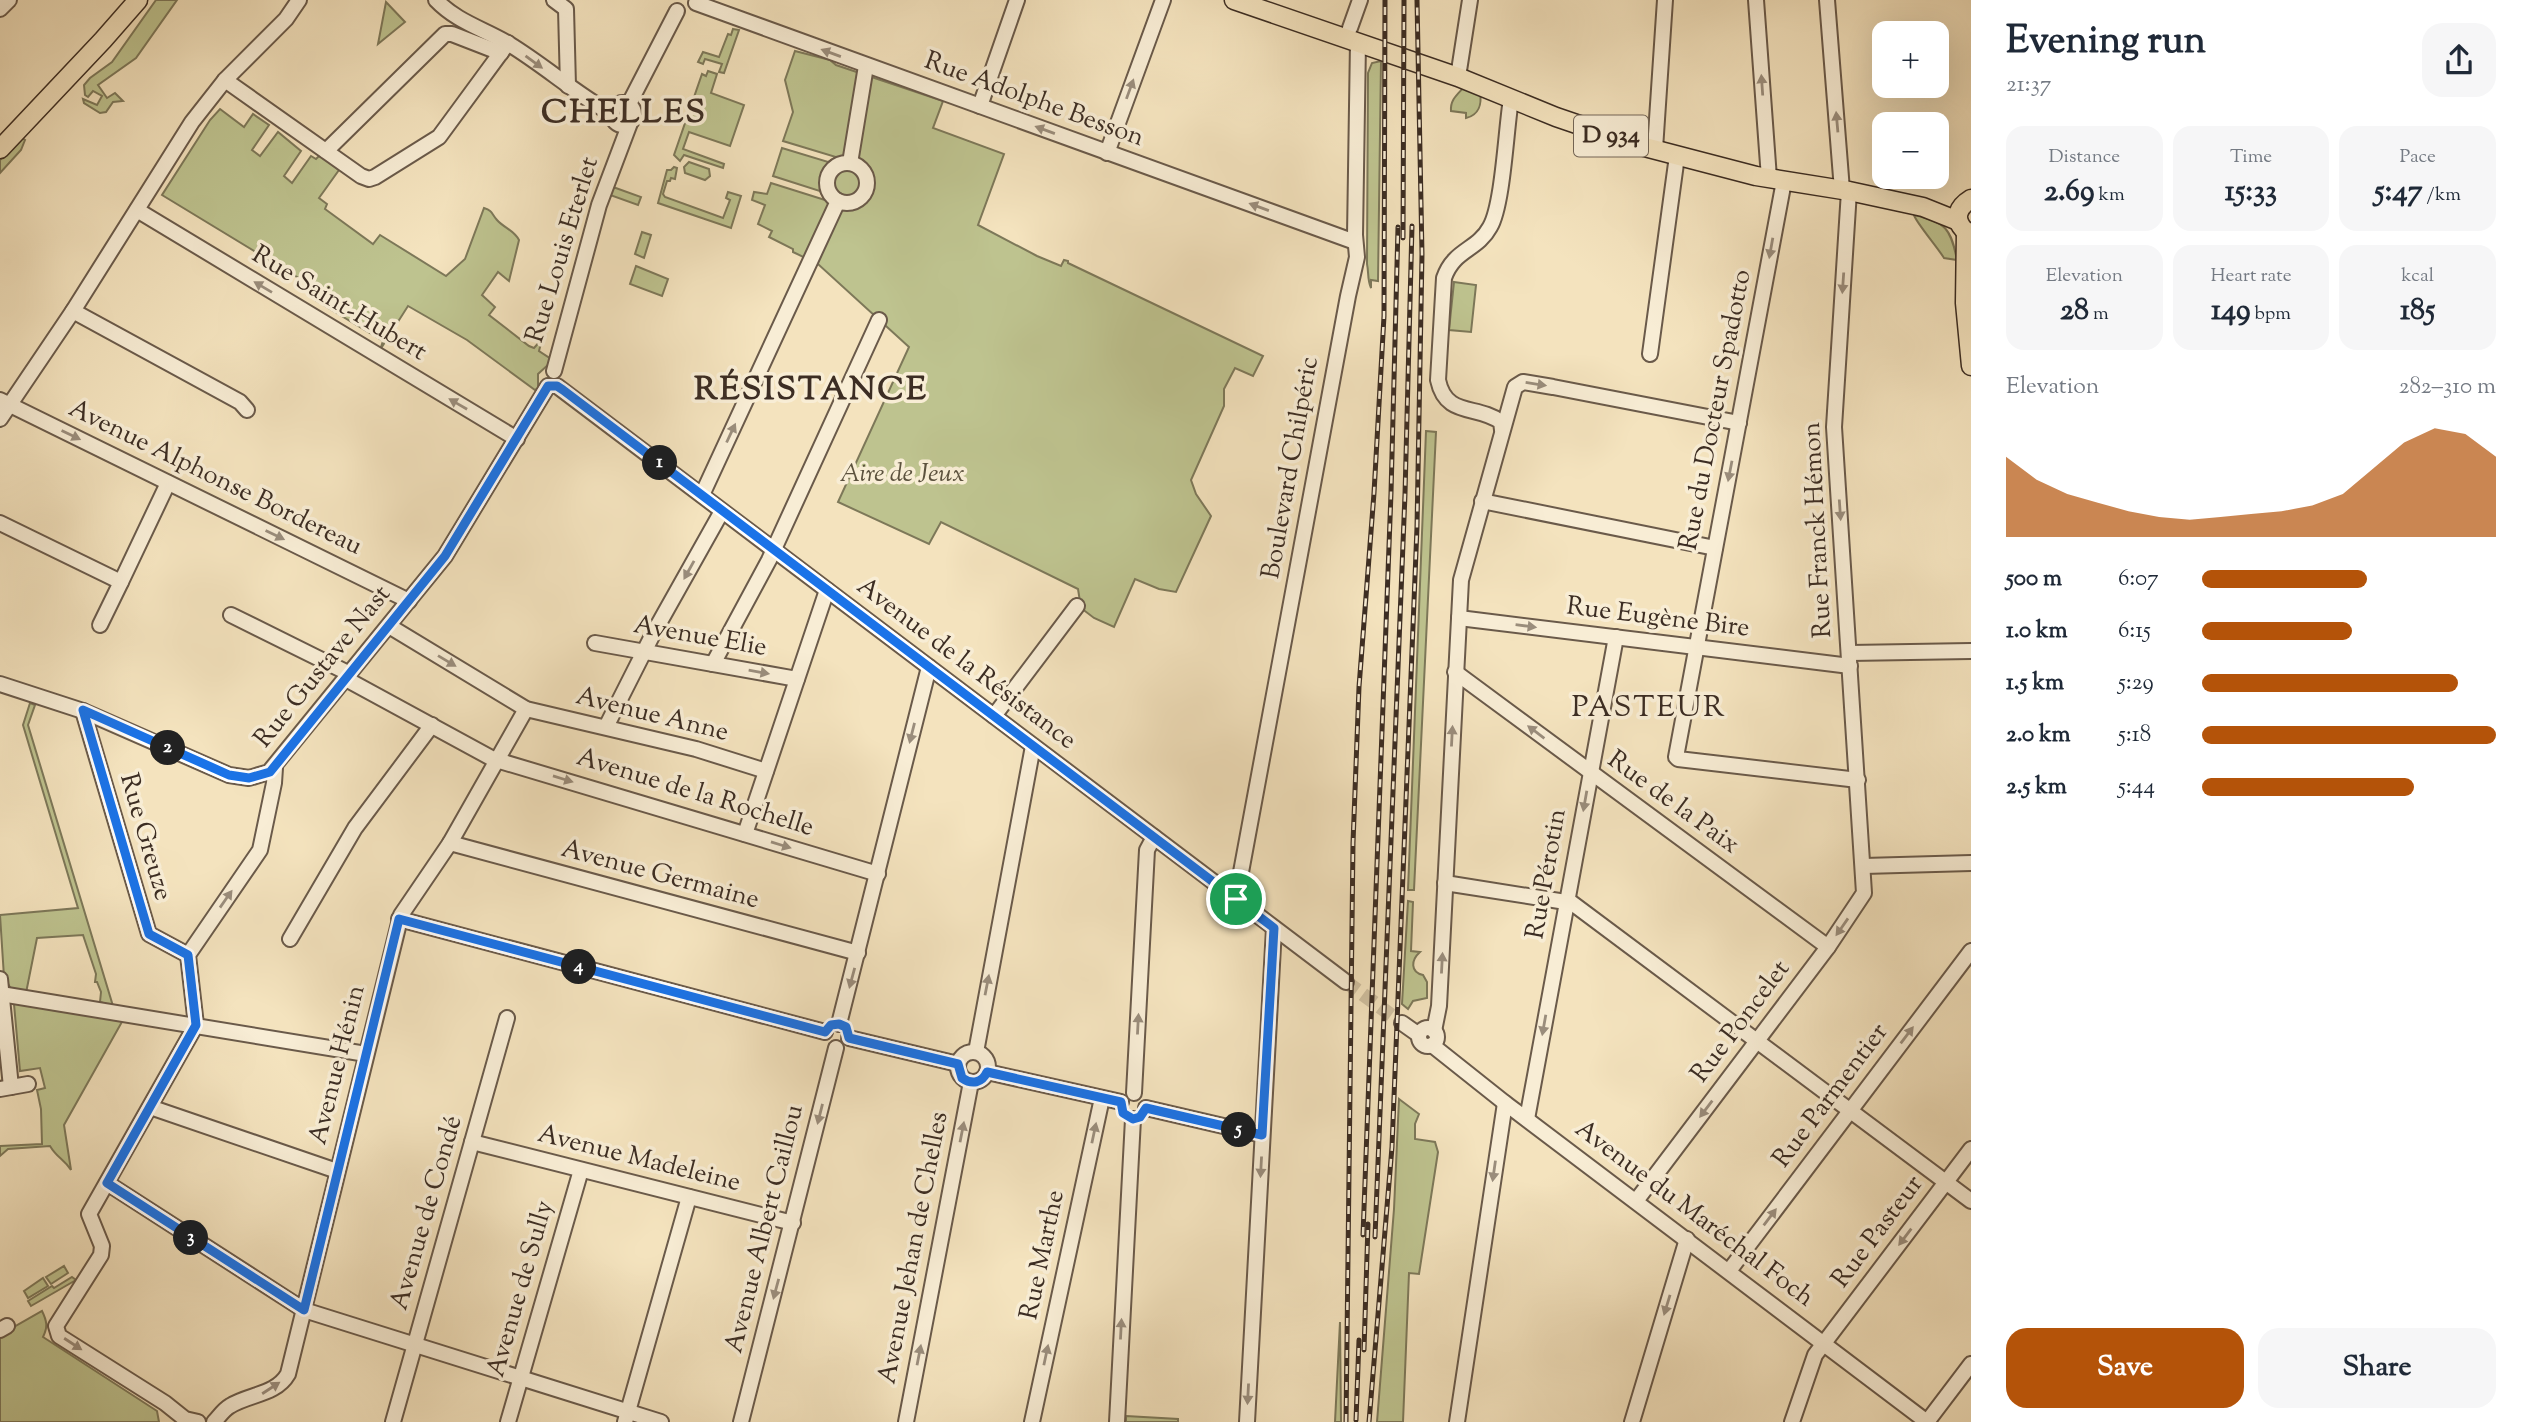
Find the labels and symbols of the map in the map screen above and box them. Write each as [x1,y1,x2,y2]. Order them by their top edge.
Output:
street label: Rue Adolphe Besson [919,43,1149,157]
one-way arrow [821,47,842,58]
one-way arrow [525,55,543,69]
one-way arrow [1756,74,1767,96]
one-way arrow [1125,78,1136,99]
district label: CHELLES [541,90,707,138]
one-way arrow [1831,110,1842,132]
road number: D 934 [1574,116,1648,156]
one-way arrow [1035,124,1056,135]
street label: Rue Louis Eterlet [517,152,609,348]
one-way arrow [1249,201,1270,212]
street label: Rue Saint-Hubert [244,237,434,371]
one-way arrow [1766,237,1777,259]
street label: Rue du Docteur Spadotto [1671,266,1761,554]
one-way arrow [1837,273,1848,295]
one-way arrow [254,280,273,293]
street label: Boulevard Chilpéric [1253,354,1329,582]
district label: RÉSISTANCE [694,367,928,415]
one-way arrow [1526,379,1548,390]
street label: Avenue Alphonse Bordereau [62,391,368,565]
one-way arrow [448,398,467,411]
street label: Rue Franck Hémon [1794,421,1842,639]
one-way arrow [725,423,737,443]
one-way arrow [61,429,81,441]
pin: 1 [642,446,678,480]
park label: Aire de Jeux [840,456,964,493]
one-way arrow [1724,461,1735,483]
one-way arrow [1835,500,1846,522]
one-way arrow [265,529,285,541]
one-way arrow [683,561,695,580]
street label: Avenue de la Résistance [848,569,1084,759]
street label: Rue Gustave Nast [246,578,400,756]
street label: Rue Eugène Bire [1564,588,1752,648]
street label: Avenue Elie [630,607,770,667]
one-way arrow [1515,621,1537,632]
one-way arrow [438,655,457,668]
one-way arrow [748,667,770,678]
street label: Avenue Anne [572,678,732,752]
district label: PASTEUR [1571,687,1727,730]
one-way arrow [906,722,917,744]
one-way arrow [1447,725,1458,747]
one-way arrow [1527,725,1545,739]
pin: 2 [150,730,186,766]
street label: Avenue de la Rochelle [572,739,818,847]
street label: Rue de la Paix [1599,742,1747,864]
street label: Rue Greuze [109,769,181,905]
one-way arrow [553,775,574,785]
one-way arrow [1580,790,1591,812]
street label: Rue Pérotin [1517,806,1577,942]
street label: Avenue Germaine [557,831,763,919]
one-way arrow [770,840,791,850]
pin [1206,869,1266,929]
one-way arrow [219,890,233,908]
one-way arrow [1835,918,1849,936]
pin: 4 [562,950,596,984]
one-way arrow [1436,952,1447,974]
street label: Rue Poncelet [1683,953,1799,1091]
one-way arrow [846,968,856,989]
one-way arrow [982,974,993,996]
street label: Avenue Hénin [300,981,376,1149]
one-way arrow [1133,1013,1144,1035]
one-way arrow [1539,1014,1550,1036]
street label: Rue Parmentier [1764,1016,1898,1176]
one-way arrow [1900,1027,1915,1045]
one-way arrow [1698,1100,1713,1118]
street label: Avenue Albert Caillou [716,1101,814,1357]
one-way arrow [814,1103,825,1125]
street label: Avenue Jehan de Chelles [869,1109,959,1387]
street label: Avenue de Condé [382,1111,472,1315]
pin: 5 [1222,1112,1256,1148]
street label: Avenue du Maréchal Foch [1566,1112,1822,1316]
street label: Avenue Madeleine [534,1116,744,1202]
one-way arrow [956,1120,967,1142]
one-way arrow [1089,1122,1100,1144]
one-way arrow [1255,1156,1266,1178]
one-way arrow [1489,1160,1500,1182]
street label: Rue Pasteur [1823,1168,1933,1296]
street label: Rue Marthe [1011,1187,1075,1323]
street label: Avenue de Sully [478,1196,564,1382]
one-way arrow [1763,1208,1777,1226]
pin: 3 [174,1220,208,1256]
one-way arrow [1898,1228,1912,1246]
one-way arrow [770,1278,781,1300]
one-way arrow [1662,1294,1672,1315]
one-way arrow [1116,1318,1127,1340]
one-way arrow [63,1338,83,1351]
one-way arrow [914,1344,925,1366]
one-way arrow [1041,1344,1052,1366]
one-way arrow [262,1382,281,1395]
one-way arrow [1243,1384,1254,1406]

